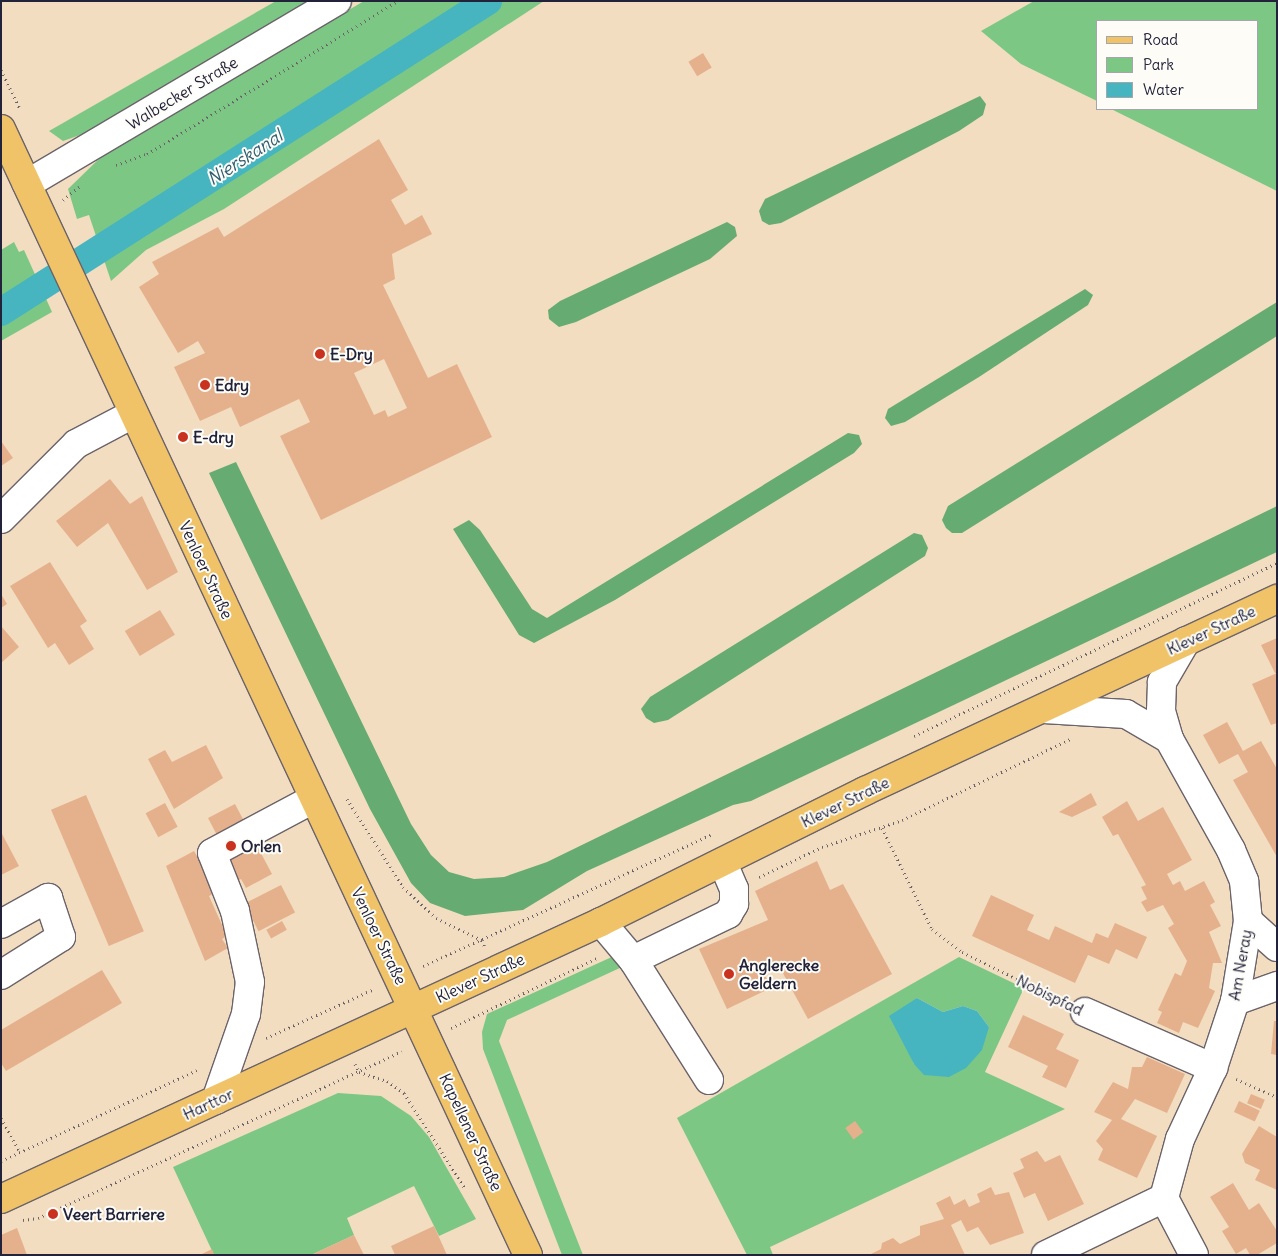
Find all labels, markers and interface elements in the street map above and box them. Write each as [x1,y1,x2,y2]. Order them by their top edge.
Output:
legend [1096,20,1258,110]
text: Road [1143,30,1178,49]
street label: Walbecker Straße [123,52,241,134]
text: Park [1143,55,1174,74]
text: Water [1143,80,1184,99]
water label: Nierskanal [203,126,287,190]
place label: E-Dry [330,344,373,364]
marker: E-Dry [314,348,326,360]
place label: Edry [215,375,249,395]
marker: Edry [199,379,211,391]
place label: E-dry [193,427,234,447]
marker: E-dry [177,431,189,443]
street label: Venloer Straße [175,518,237,622]
street label: Klever Straße [1164,601,1258,659]
street label: Klever Straße [798,772,892,832]
place label: Orlen [241,836,281,856]
marker: Orlen [225,840,237,852]
street label: Venloer Straße [347,884,411,988]
street label: Am Neray [1224,928,1256,1002]
street label: Klever Straße [433,949,527,1007]
place label: Anglerecke Geldern [739,955,819,993]
marker: Anglerecke Geldern [723,968,735,980]
street label: Nobispfad [1013,971,1087,1019]
street label: Kapellener Straße [435,1070,507,1194]
street label: Harttor [180,1084,236,1124]
place label: Veert Barriere [63,1204,165,1224]
marker: Veert Barriere [47,1208,59,1220]

